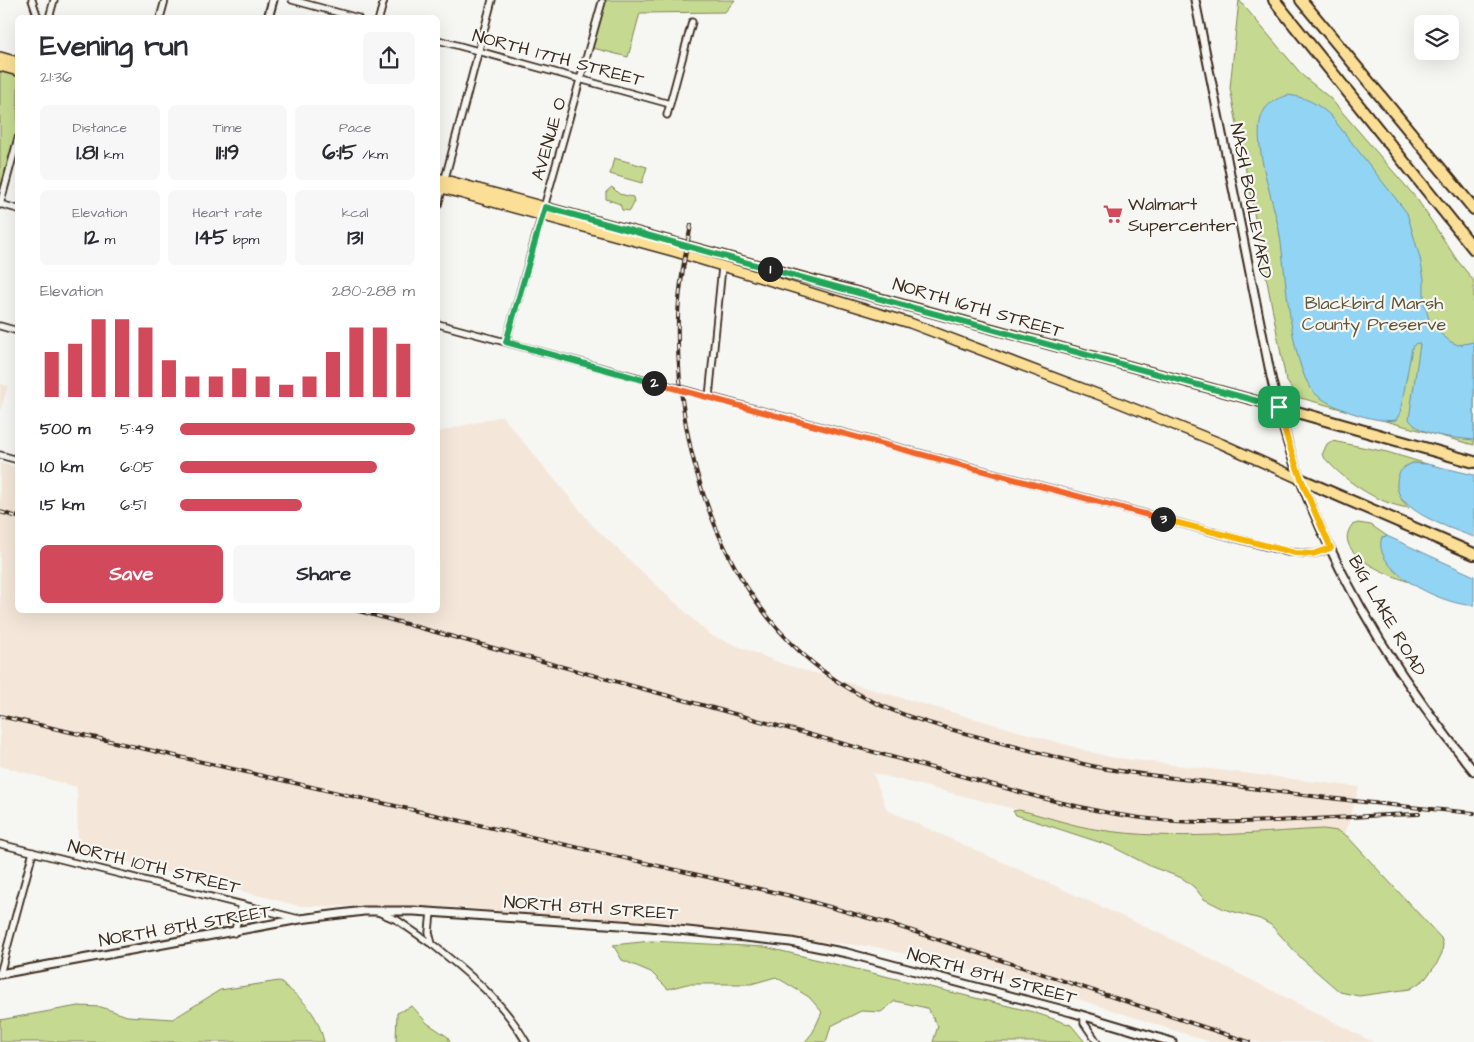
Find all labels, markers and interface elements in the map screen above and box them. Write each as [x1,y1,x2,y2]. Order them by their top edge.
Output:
map controls [1414,15,1459,60]
button: layers [1414,15,1459,60]
street label: NORTH 17TH STREET [470,23,647,93]
text: Evening run [40,27,188,66]
button: share [363,32,415,84]
text: 21:36 [40,66,72,88]
street label: AVENUE O [525,95,573,183]
text: Distance [73,118,127,138]
text: Time [213,118,242,138]
text: Pace [339,118,371,138]
street label: NASH BOULEVARD [1224,121,1278,281]
text: 1.81 [76,138,98,167]
text: 11:19 [216,138,239,167]
text: 6:15 [322,138,357,167]
text: km [98,145,123,165]
text: /km [357,145,388,165]
place label: Walmart Supercenter [1128,192,1236,238]
text: Elevation [72,203,127,223]
text: Heart rate [192,203,263,223]
text: kcal [342,203,369,223]
supermarket icon: Walmart Supercenter [1102,203,1124,225]
text: 12 [84,223,99,252]
text: 145 [195,223,227,252]
text: 131 [347,223,363,252]
text: m [99,230,115,250]
text: bpm [227,230,260,250]
pin: 1 [758,256,782,282]
text: 1 [770,259,771,279]
street label: NORTH 16TH STREET [890,272,1067,345]
text: Elevation [40,280,103,302]
text: 280–288 m [332,280,415,302]
park label: Blackbird Marsh County Preserve [1302,291,1446,338]
pin: 2 [642,370,666,396]
text: 2 [650,373,659,393]
pin [1258,386,1300,428]
icon: arrive [1265,393,1293,421]
text: 500 m [40,418,90,440]
text: 5:49 [120,418,154,440]
text: 1.0 km [40,456,83,478]
text: 6:05 [120,456,154,478]
text: 1.5 km [40,494,84,516]
text: 6:51 [120,494,146,516]
pin: 3 [1150,506,1176,532]
text: 3 [1160,509,1167,529]
button: Save [40,545,223,603]
button: Share [233,545,415,603]
street label: BIG LAKE ROAD [1342,551,1432,681]
street label: NORTH 10TH STREET [65,834,243,901]
street label: NORTH 8TH STREET [503,889,680,927]
street label: NORTH 8TH STREET [97,898,274,953]
street label: NORTH 8TH STREET [904,941,1080,1011]

